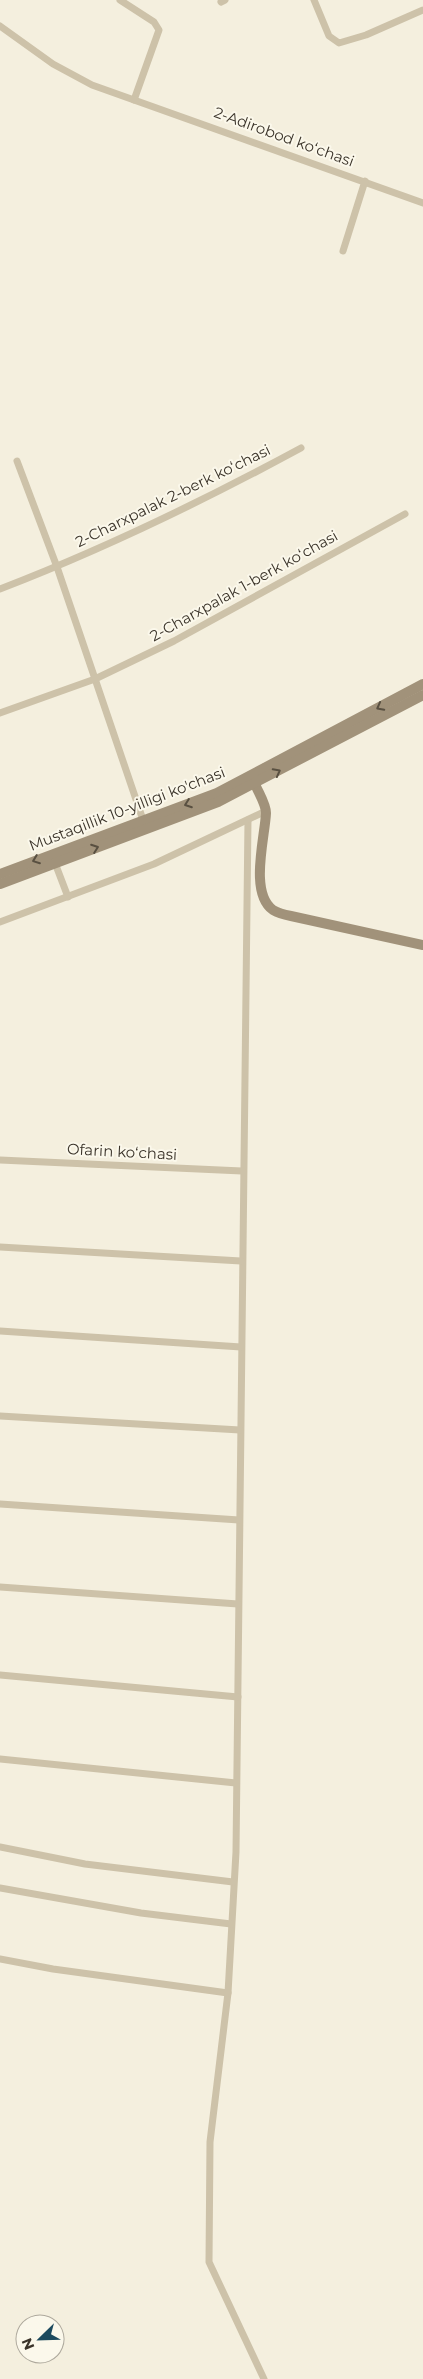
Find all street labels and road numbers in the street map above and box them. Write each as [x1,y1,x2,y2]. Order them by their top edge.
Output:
street label: 2-Adirobod koʻchasi [212,102,357,171]
street label: 2-Charxpalak 2-berk koʻchasi [72,440,273,551]
street label: 2-Charxpalak 1-berk koʻchasi [147,526,341,645]
street label: Mustaqillik 10-yilligi ko'chasi [26,762,228,855]
street label: Ofarin koʻchasi [66,1139,178,1164]

